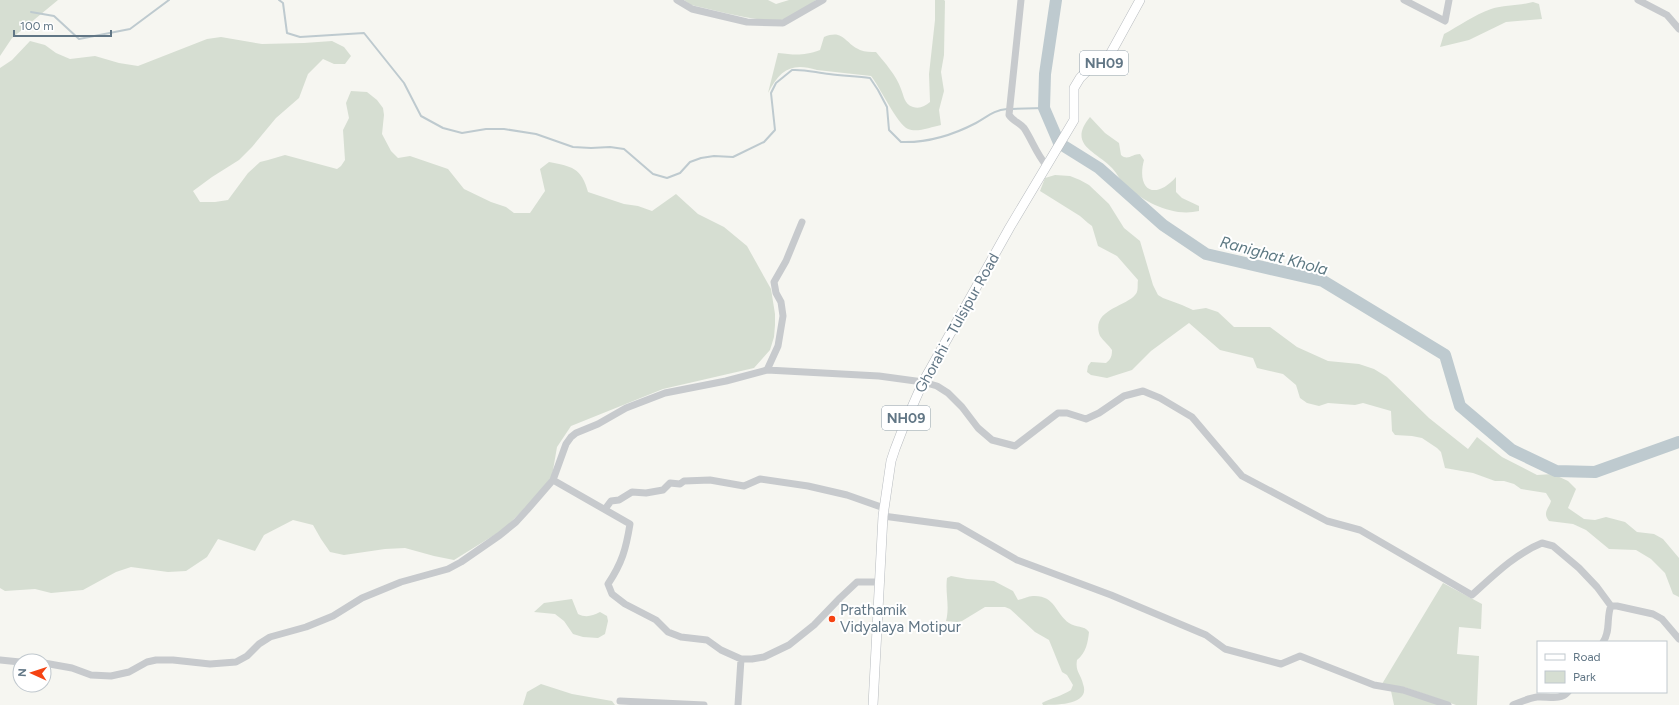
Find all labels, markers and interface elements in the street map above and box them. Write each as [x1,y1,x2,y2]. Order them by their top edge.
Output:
scale bar [14,12,111,38]
text: 100 m [20,19,54,33]
road number: NH09 [1080,51,1128,75]
water label: Ranighat Khola [1218,232,1330,279]
street label: Ghorahi - Tulsipur Road [911,250,1003,396]
road number: NH09 [882,406,930,430]
place label: Prathamik Vidyalaya Motipur [840,601,961,636]
marker: Prathamik Vidyalaya Motipur [827,614,837,624]
legend [1537,641,1667,693]
text: Road [1573,650,1601,664]
north arrow [12,653,52,693]
text: N [16,668,29,677]
text: Park [1573,670,1596,684]

